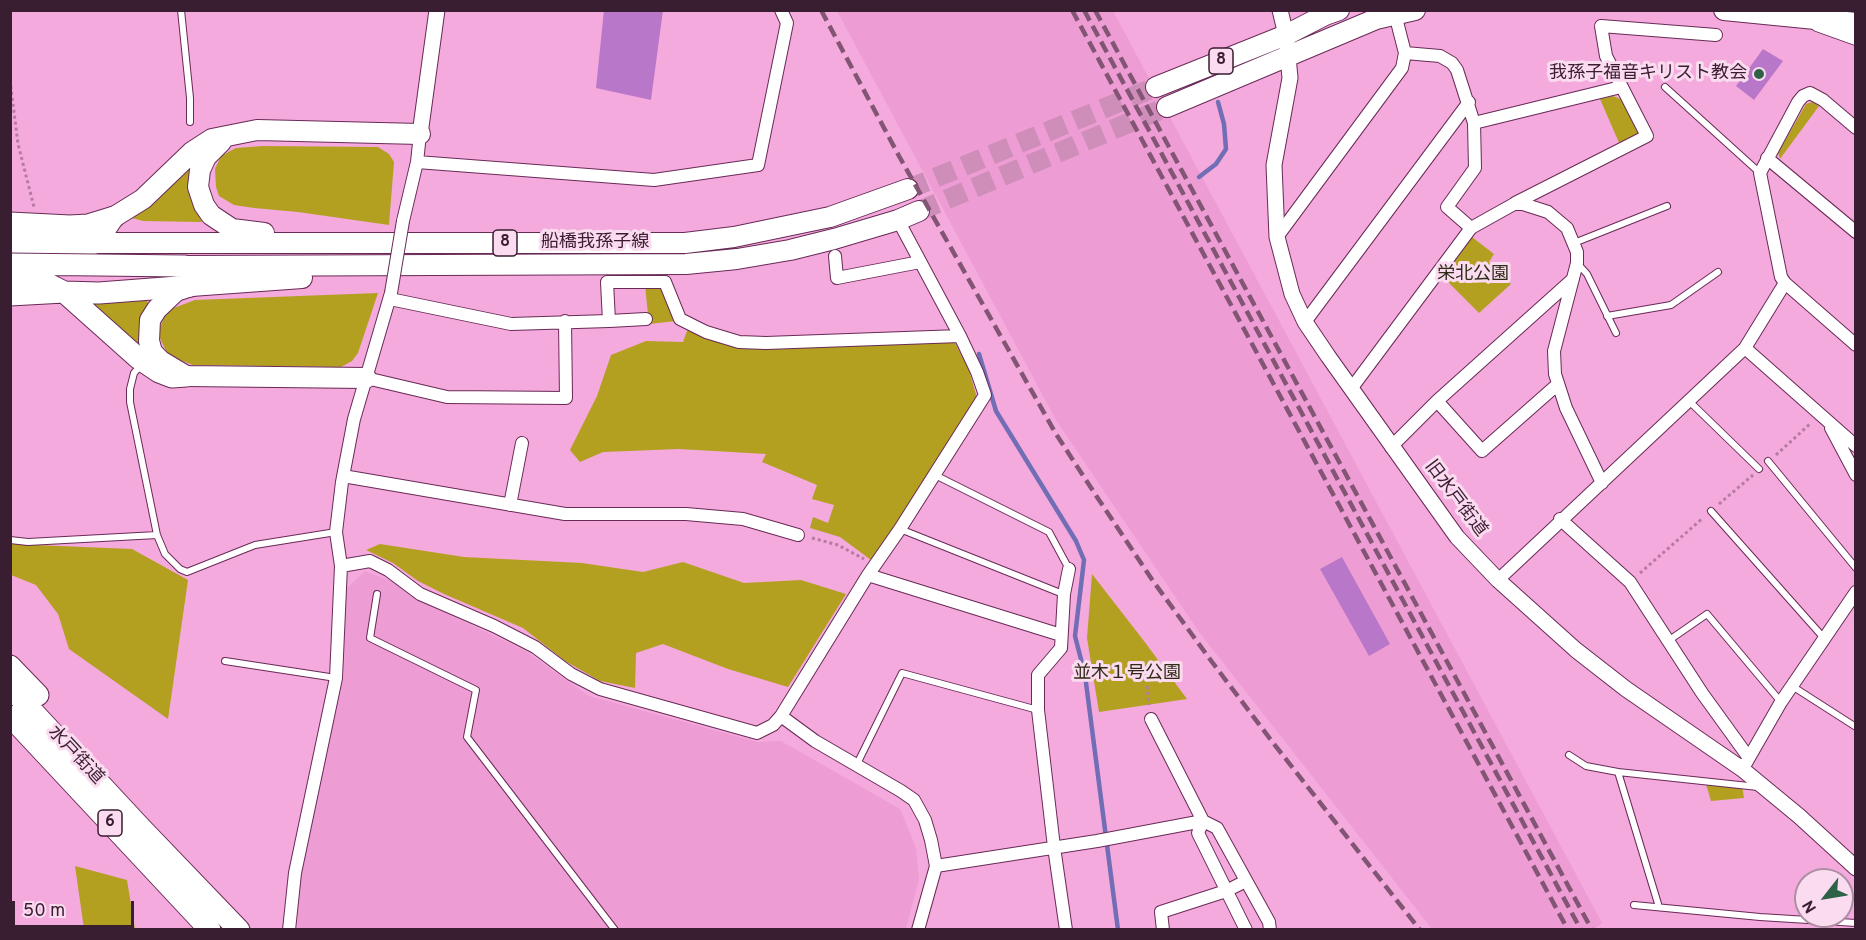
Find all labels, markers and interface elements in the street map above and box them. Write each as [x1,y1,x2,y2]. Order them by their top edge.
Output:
road number: 8 [1209,48,1233,74]
place label: 我孫子福音キリスト教会 [1549,63,1747,85]
marker: 我孫子福音キリスト教会 [1752,67,1766,81]
road number: 8 [493,230,517,256]
street label: 船橋我孫子線 [541,232,649,254]
park label: 栄北公園 [1437,264,1509,286]
street label: 旧水戸街道 [1419,457,1491,541]
park label: 並木１号公園 [1073,663,1181,685]
street label: 水戸街道 [43,722,107,790]
road number: 6 [98,810,122,836]
north arrow [1794,868,1854,928]
scale bar [15,889,136,927]
text: N [1799,896,1822,916]
text: 50 m [23,900,65,923]

